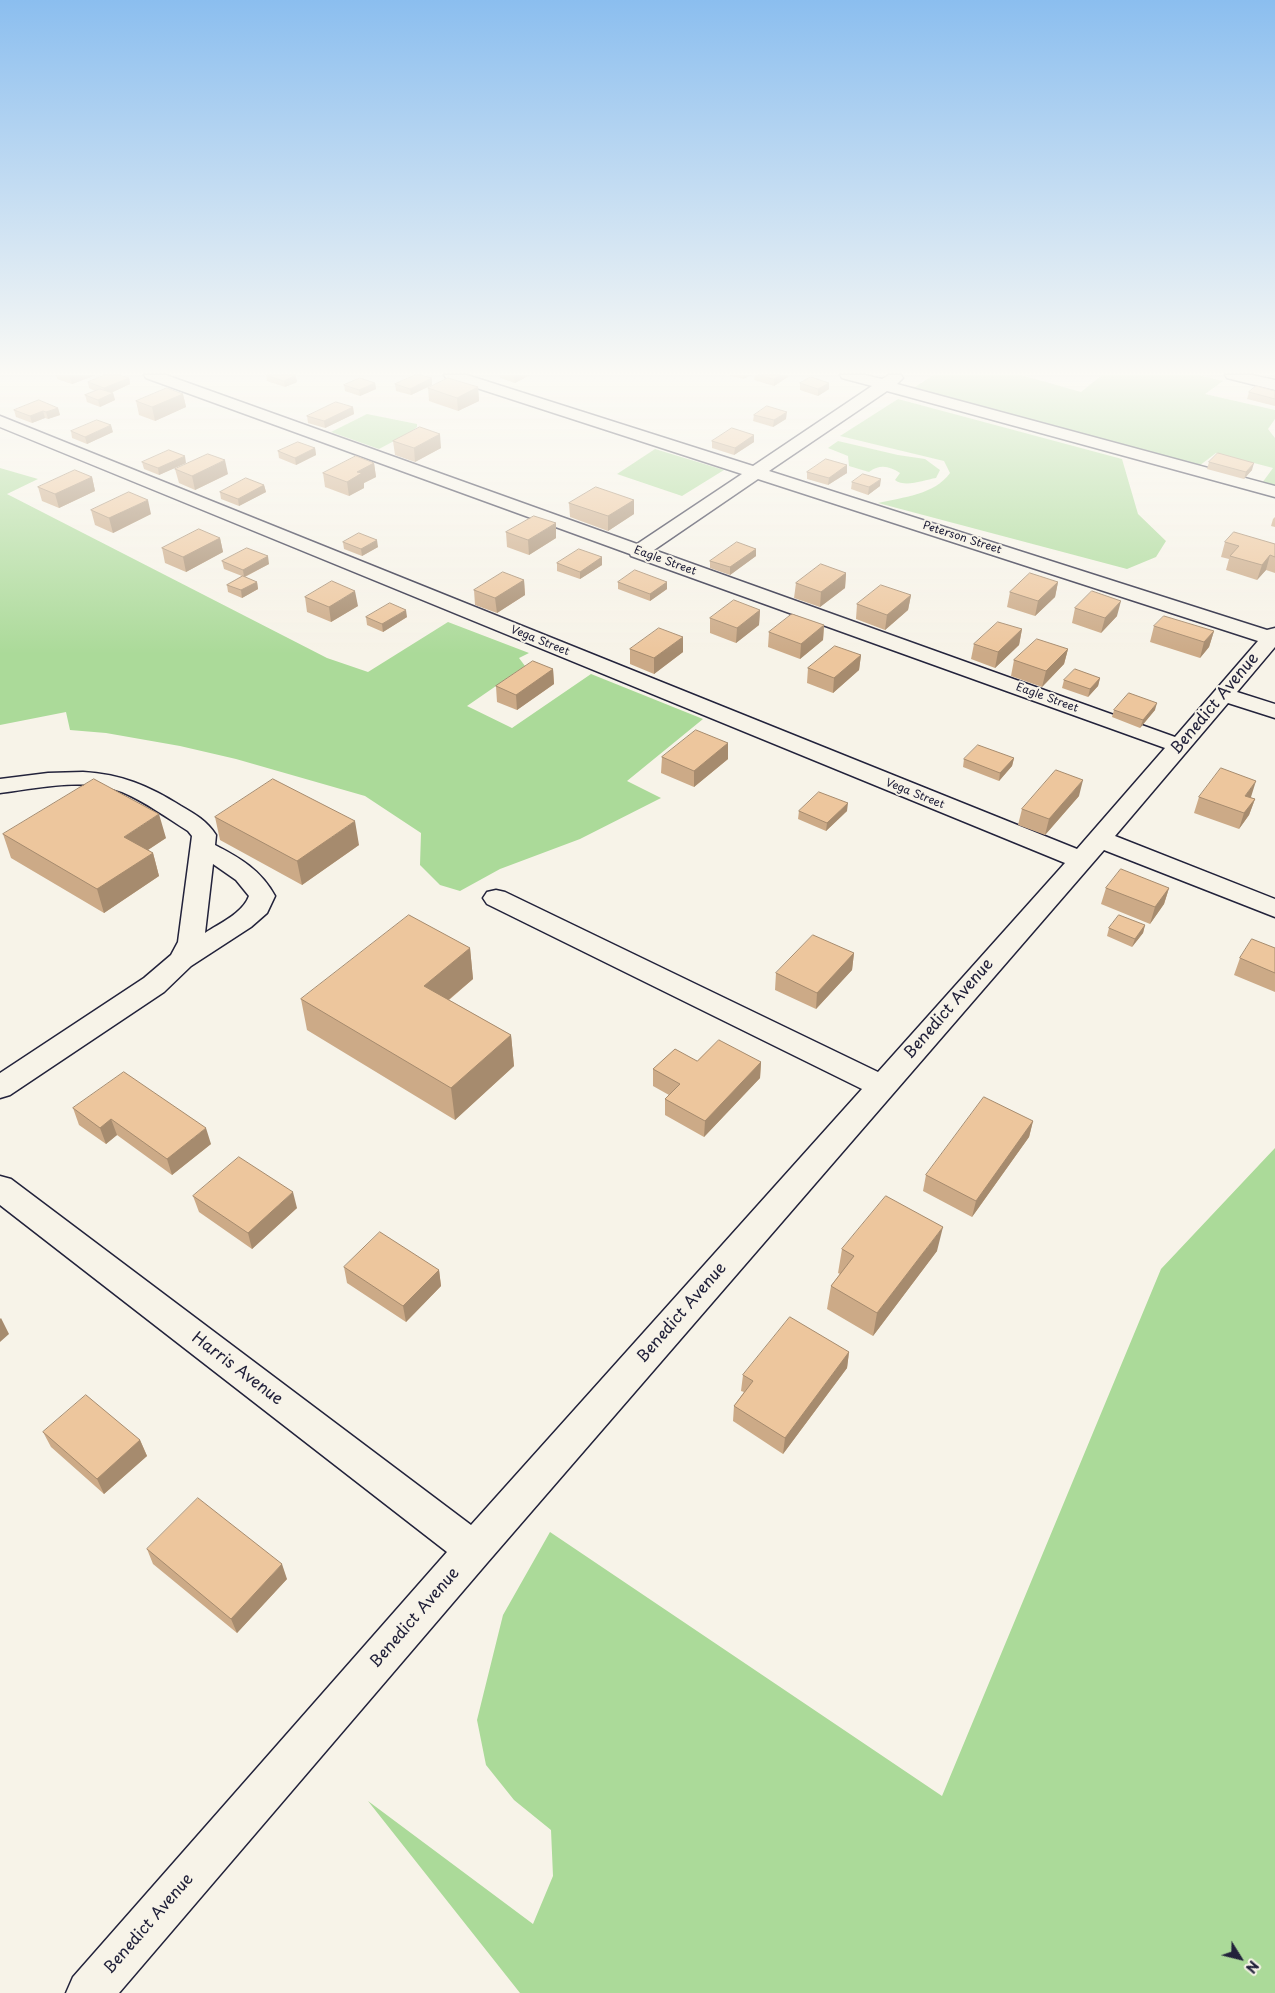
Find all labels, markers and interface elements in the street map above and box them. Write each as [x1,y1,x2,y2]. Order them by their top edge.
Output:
street label: Peterson Street [921,519,1003,557]
street label: Eagle Street [632,544,698,578]
street label: Vega Street [509,623,571,659]
street label: Benedict Avenue [1167,649,1263,759]
street label: Eagle Street [1014,681,1080,715]
street label: Vega Street [884,776,946,812]
street label: Benedict Avenue [900,955,998,1063]
street label: Benedict Avenue [633,1259,731,1367]
street label: Harris Avenue [188,1329,286,1409]
street label: Benedict Avenue [366,1564,464,1672]
street label: Benedict Avenue [100,1870,198,1978]
north arrow [1215,1933,1265,1983]
text: N [1241,1956,1264,1978]

